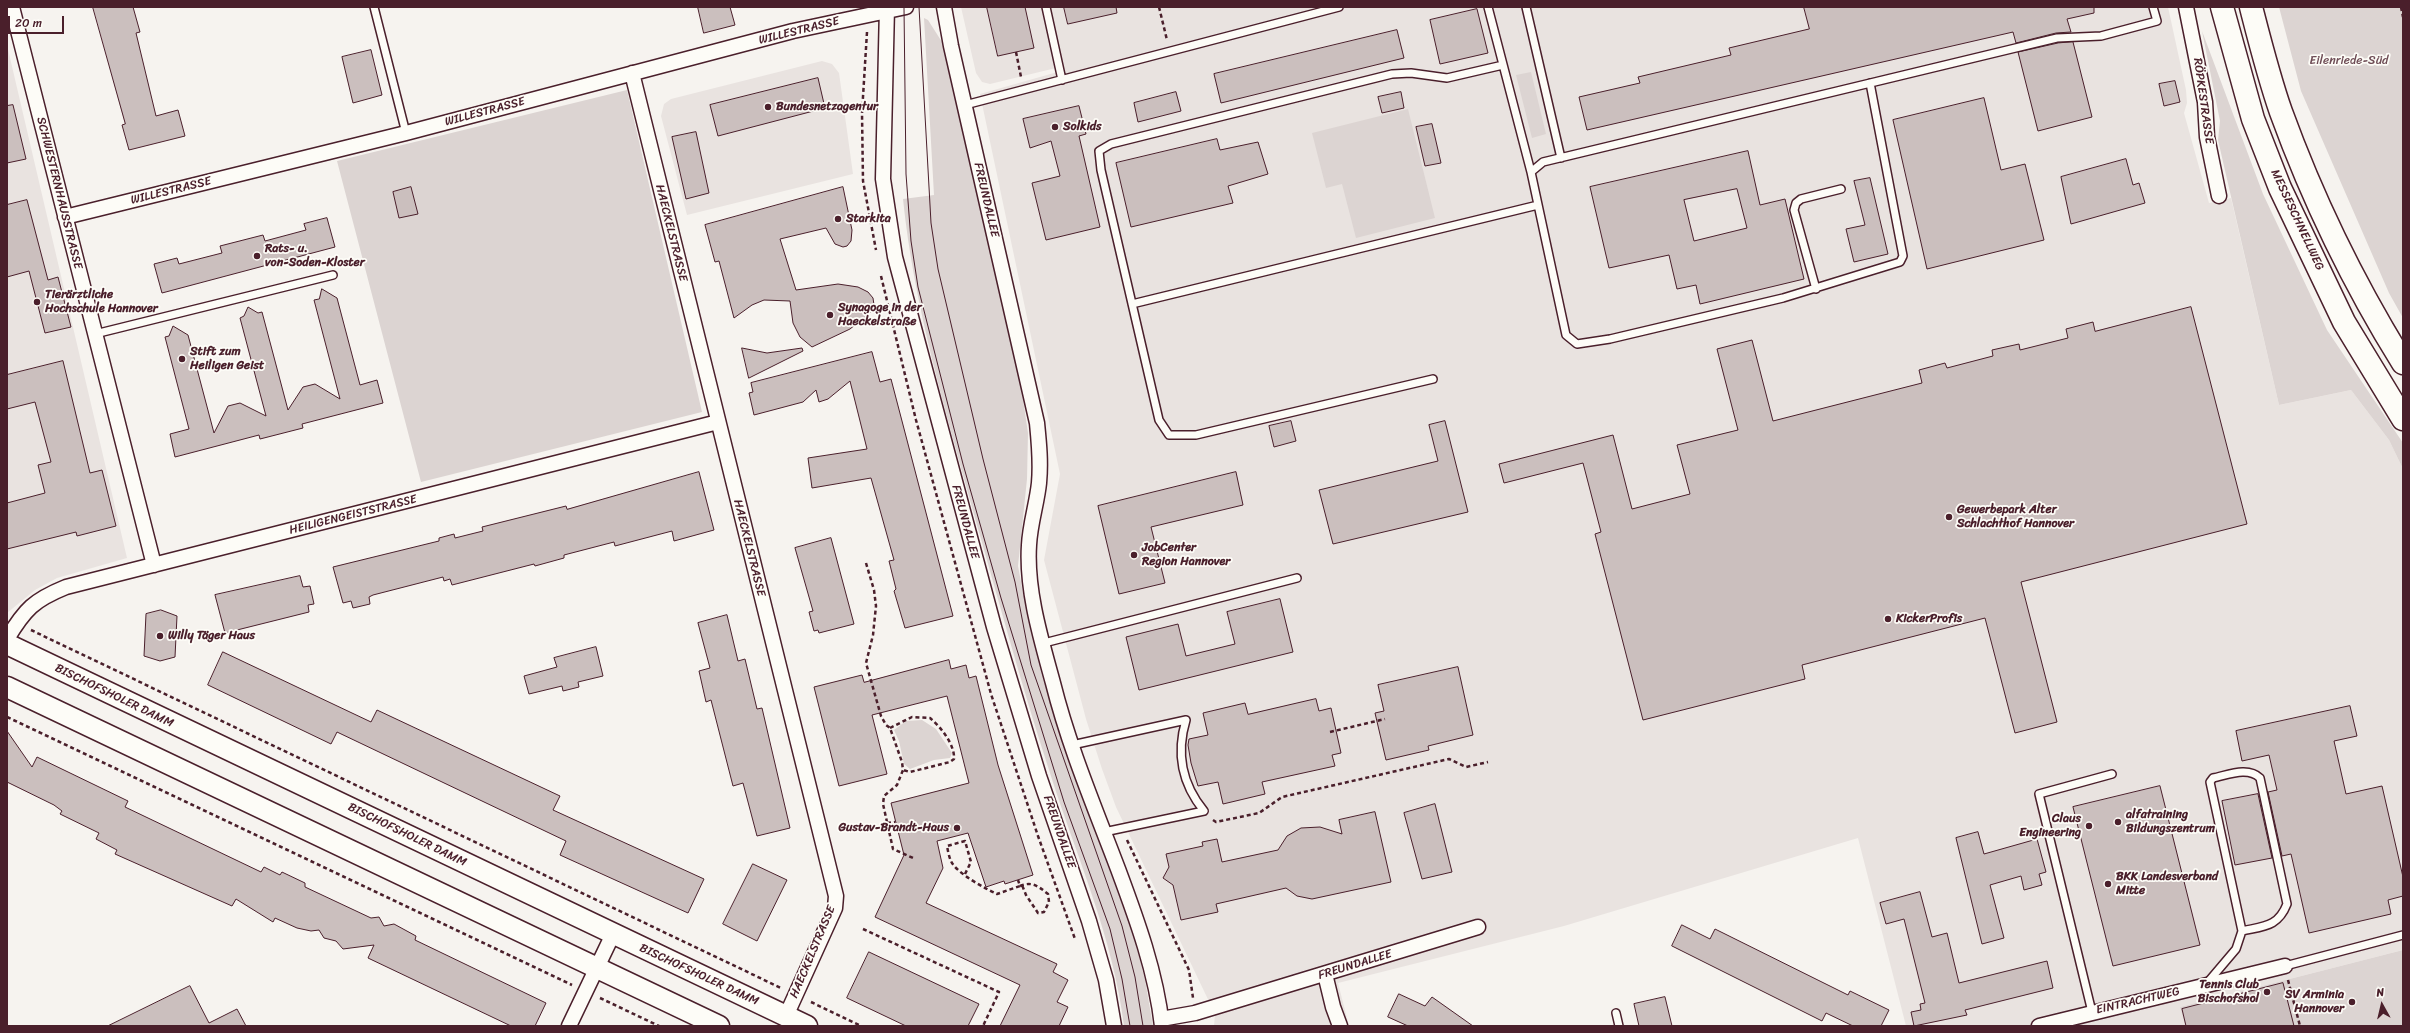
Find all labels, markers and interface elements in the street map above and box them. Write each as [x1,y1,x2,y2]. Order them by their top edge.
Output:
scale bar [10,8,66,34]
text: 20 m [15,12,42,34]
street label: WILLESTRASSE [757,14,841,48]
park label: Eilenriede-Süd [2310,54,2388,68]
street label: RÖPKESTRASSE [2190,57,2216,145]
street label: WILLESTRASSE [443,94,527,130]
place label: Bundesnetzagentur [776,100,878,114]
marker: Bundesnetzagentur [763,102,773,112]
street label: SCHWESTERNHAUSSTRASSE [33,115,85,271]
place label: Solkids [1063,120,1102,134]
marker: Solkids [1050,122,1060,132]
street label: FREUNDALLEE [970,161,1002,239]
street label: MESSESCHNELLWEG [2267,167,2327,273]
street label: WILLESTRASSE [129,174,213,208]
street label: HAECKELSTRASSE [652,183,690,283]
place label: Starkita [846,212,891,226]
marker: Starkita [833,214,843,224]
place label: Rats- u. von-Soden-Kloster [265,242,365,270]
marker: Rats- u. von-Soden-Kloster [252,251,262,261]
place label: Tierärztliche Hochschule Hannover [45,288,158,316]
marker: Tierärztliche Hochschule Hannover [32,297,42,307]
place label: Synagoge in der Haeckelstraße [838,301,922,329]
marker: Synagoge in der Haeckelstraße [825,310,835,320]
place label: Stift zum Heiligen Geist [190,345,264,373]
marker: Stift zum Heiligen Geist [177,354,187,364]
street label: FREUNDALLEE [948,483,982,561]
street label: HEILIGENGEISTSTRASSE [288,492,418,538]
street label: HAECKELSTRASSE [730,498,768,598]
place label: Gewerbepark Alter Schlachthof Hannover [1957,503,2074,531]
marker: Gewerbepark Alter Schlachthof Hannover [1944,512,1954,522]
place label: JobCenter Region Hannover [1142,541,1230,569]
marker: JobCenter Region Hannover [1129,550,1139,560]
place label: KickerProfis [1896,612,1962,626]
marker: KickerProfis [1883,614,1893,624]
place label: Willy Täger Haus [168,629,255,643]
marker: Willy Täger Haus [155,631,165,641]
street label: BISCHOFSHOLER DAMM [52,661,176,731]
street label: FREUNDALLEE [1040,794,1078,870]
street label: BISCHOFSHOLER DAMM [345,800,469,870]
place label: alfatraining Bildungszentrum [2126,808,2215,836]
place label: Claus Engineering [2019,812,2081,840]
marker: alfatraining Bildungszentrum [2113,817,2123,827]
place label: Gustav-Brandt-Haus [839,821,949,835]
marker: Claus Engineering [2084,821,2094,831]
marker: Gustav-Brandt-Haus [952,823,962,833]
place label: BKK Landesverband Mitte [2116,870,2218,898]
marker: BKK Landesverband Mitte [2103,879,2113,889]
street label: HAECKELSTRASSE [787,904,839,1000]
street label: BISCHOFSHOLER DAMM [637,941,761,1009]
street label: FREUNDALLEE [1316,947,1394,983]
place label: Tennis Club Bischofshol [2198,978,2259,1006]
text: N [2375,983,2385,1003]
street label: EINTRACHTWEG [2095,984,2181,1018]
north arrow [2362,985,2402,1025]
marker: Tennis Club Bischofshol [2262,987,2272,997]
place label: SV Arminia Hannover [2285,988,2344,1016]
marker: SV Arminia Hannover [2347,997,2357,1007]

